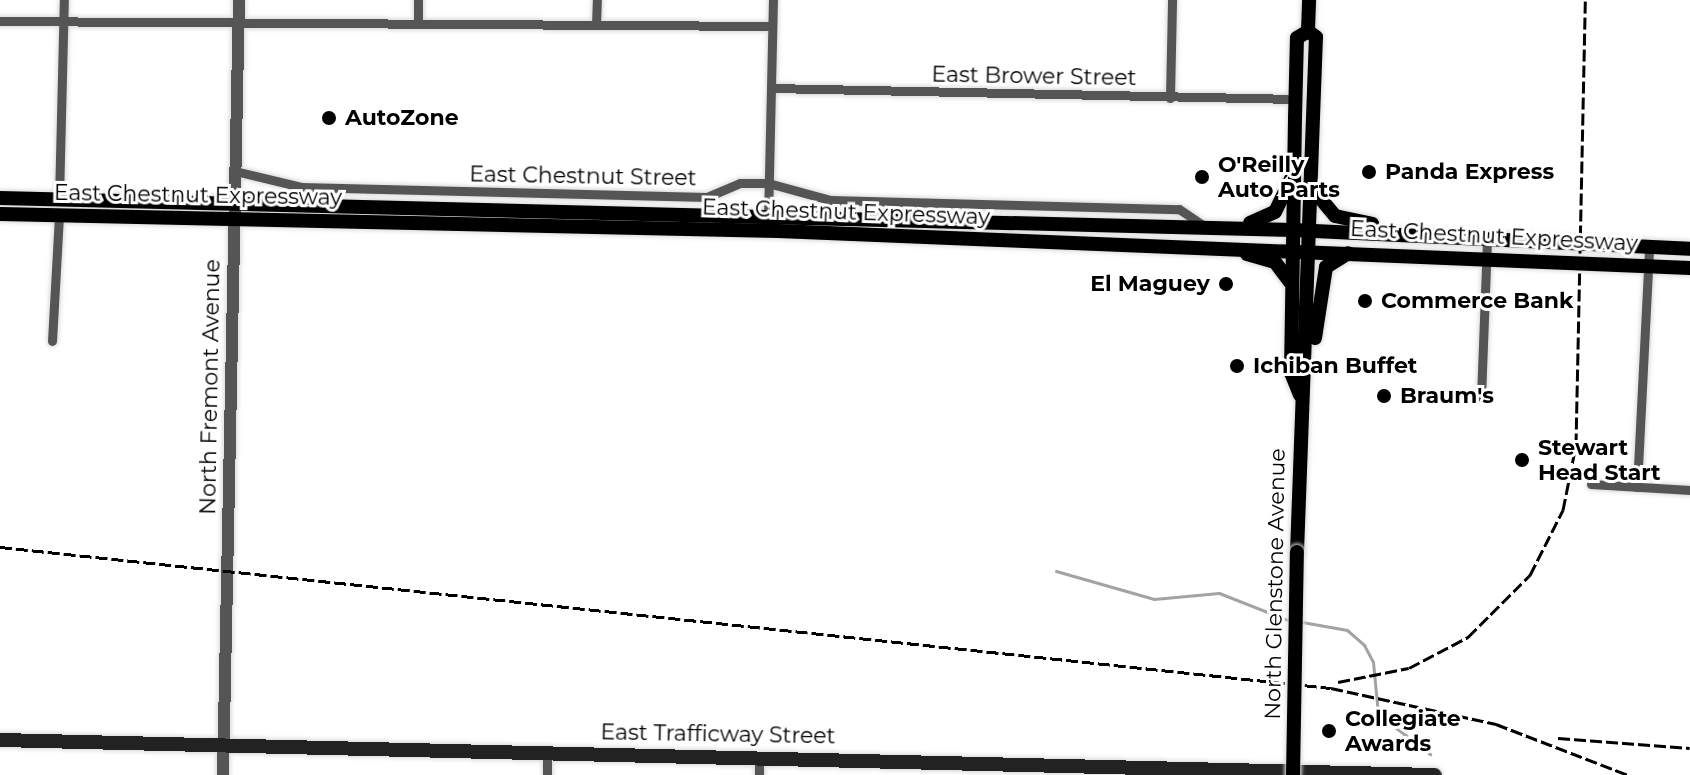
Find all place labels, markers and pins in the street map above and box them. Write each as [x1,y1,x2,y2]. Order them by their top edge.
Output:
place label: AutoZone [345,105,459,131]
marker: AutoZone [320,109,338,127]
place label: O'Reilly Auto Parts [1218,151,1340,202]
place label: Panda Express [1385,159,1554,185]
marker: Panda Express [1360,163,1378,181]
marker: O'Reilly Auto Parts [1193,168,1211,186]
place label: El Maguey [1090,271,1210,297]
marker: El Maguey [1217,275,1235,293]
place label: Commerce Bank [1381,288,1573,314]
marker: Commerce Bank [1356,292,1374,310]
place label: Ichiban Buffet [1253,353,1417,379]
marker: Ichiban Buffet [1228,357,1246,375]
place label: Braum's [1400,383,1494,409]
marker: Braum's [1375,387,1393,405]
place label: Stewart Head Start [1538,434,1661,486]
marker: Stewart Head Start [1513,451,1531,469]
place label: Collegiate Awards [1345,705,1461,756]
marker: Collegiate Awards [1320,722,1338,740]

